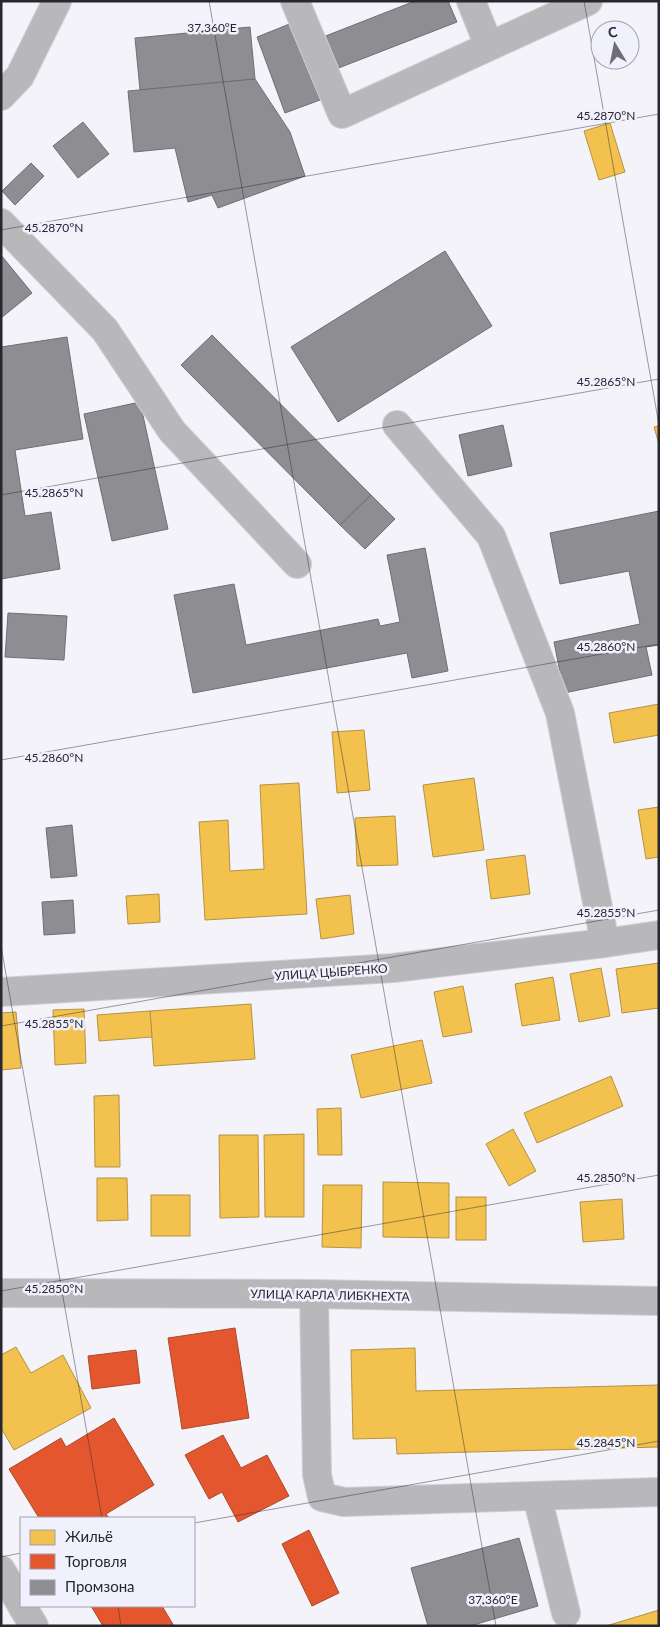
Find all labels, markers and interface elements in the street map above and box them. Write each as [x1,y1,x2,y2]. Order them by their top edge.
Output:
text: 37.360°E [187,20,237,35]
north arrow [590,20,640,70]
text: С [607,22,619,41]
text: 45.2870°N [577,108,635,123]
text: 45.2870°N [25,220,83,235]
text: 45.2865°N [577,374,635,389]
text: 45.2865°N [25,485,83,500]
text: 45.2860°N [577,639,635,654]
text: 45.2860°N [25,750,83,765]
text: 45.2855°N [577,905,635,920]
street label: УЛИЦА ЦЫБРЕНКО [274,961,388,983]
text: 45.2855°N [25,1016,83,1031]
text: 45.2850°N [577,1170,635,1185]
text: 45.2850°N [25,1281,83,1296]
street label: УЛИЦА КАРЛА ЛИБКНЕХТА [250,1286,411,1304]
text: 45.2845°N [577,1435,635,1450]
legend [20,1517,195,1607]
text: Жильё [65,1527,113,1545]
text: Торговля [65,1552,127,1570]
text: Промзона [65,1577,135,1595]
text: 37.360°E [468,1592,518,1607]

